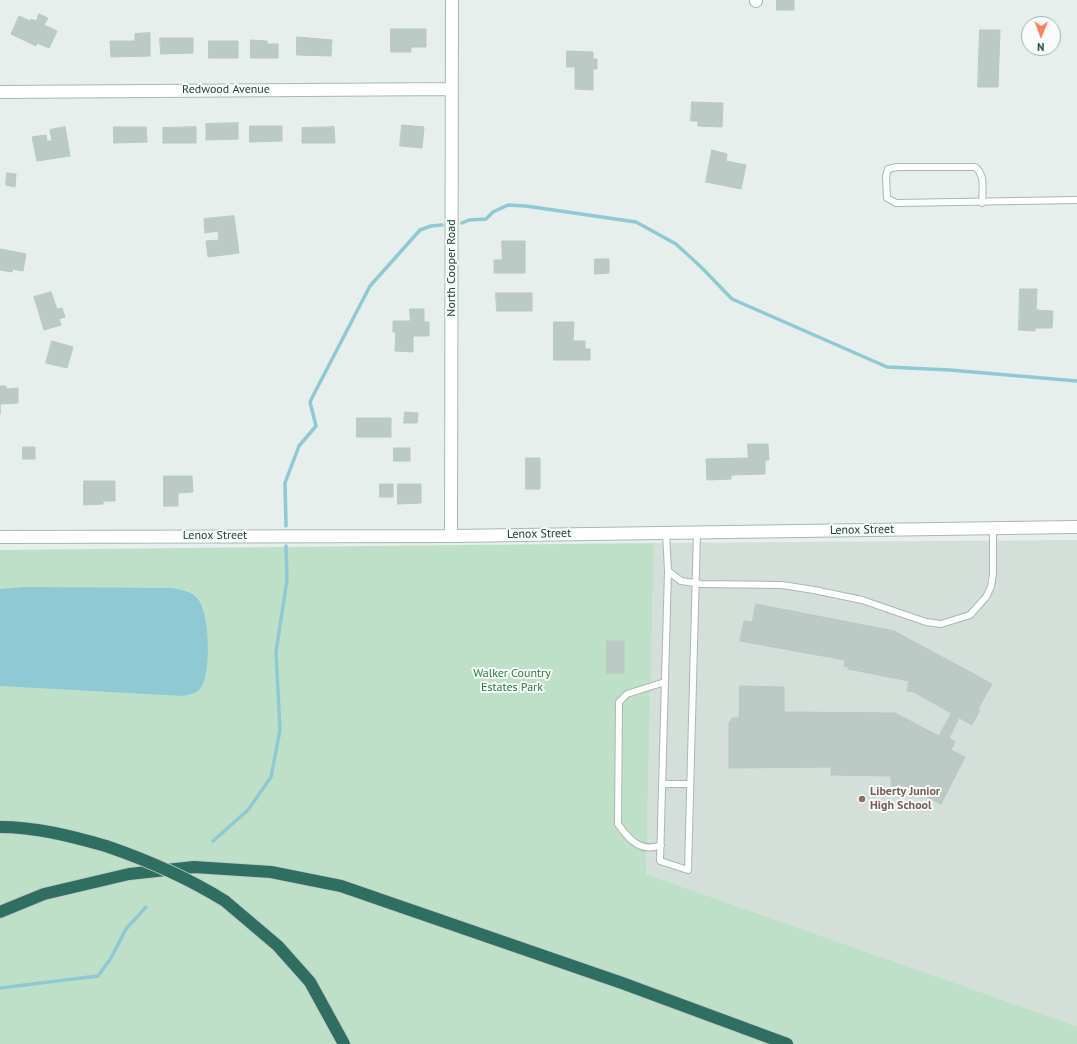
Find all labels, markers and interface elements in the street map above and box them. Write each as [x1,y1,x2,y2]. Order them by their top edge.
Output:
north arrow [1021,16,1061,56]
text: N [1037,40,1045,54]
street label: Redwood Avenue [182,83,270,97]
street label: North Cooper Road [445,219,459,317]
street label: Lenox Street [830,522,894,538]
street label: Lenox Street [507,526,571,542]
street label: Lenox Street [183,529,247,543]
park label: Walker Country Estates Park [473,667,551,695]
place label: Liberty Junior High School [870,785,940,813]
marker: Liberty Junior High School [857,794,867,804]

